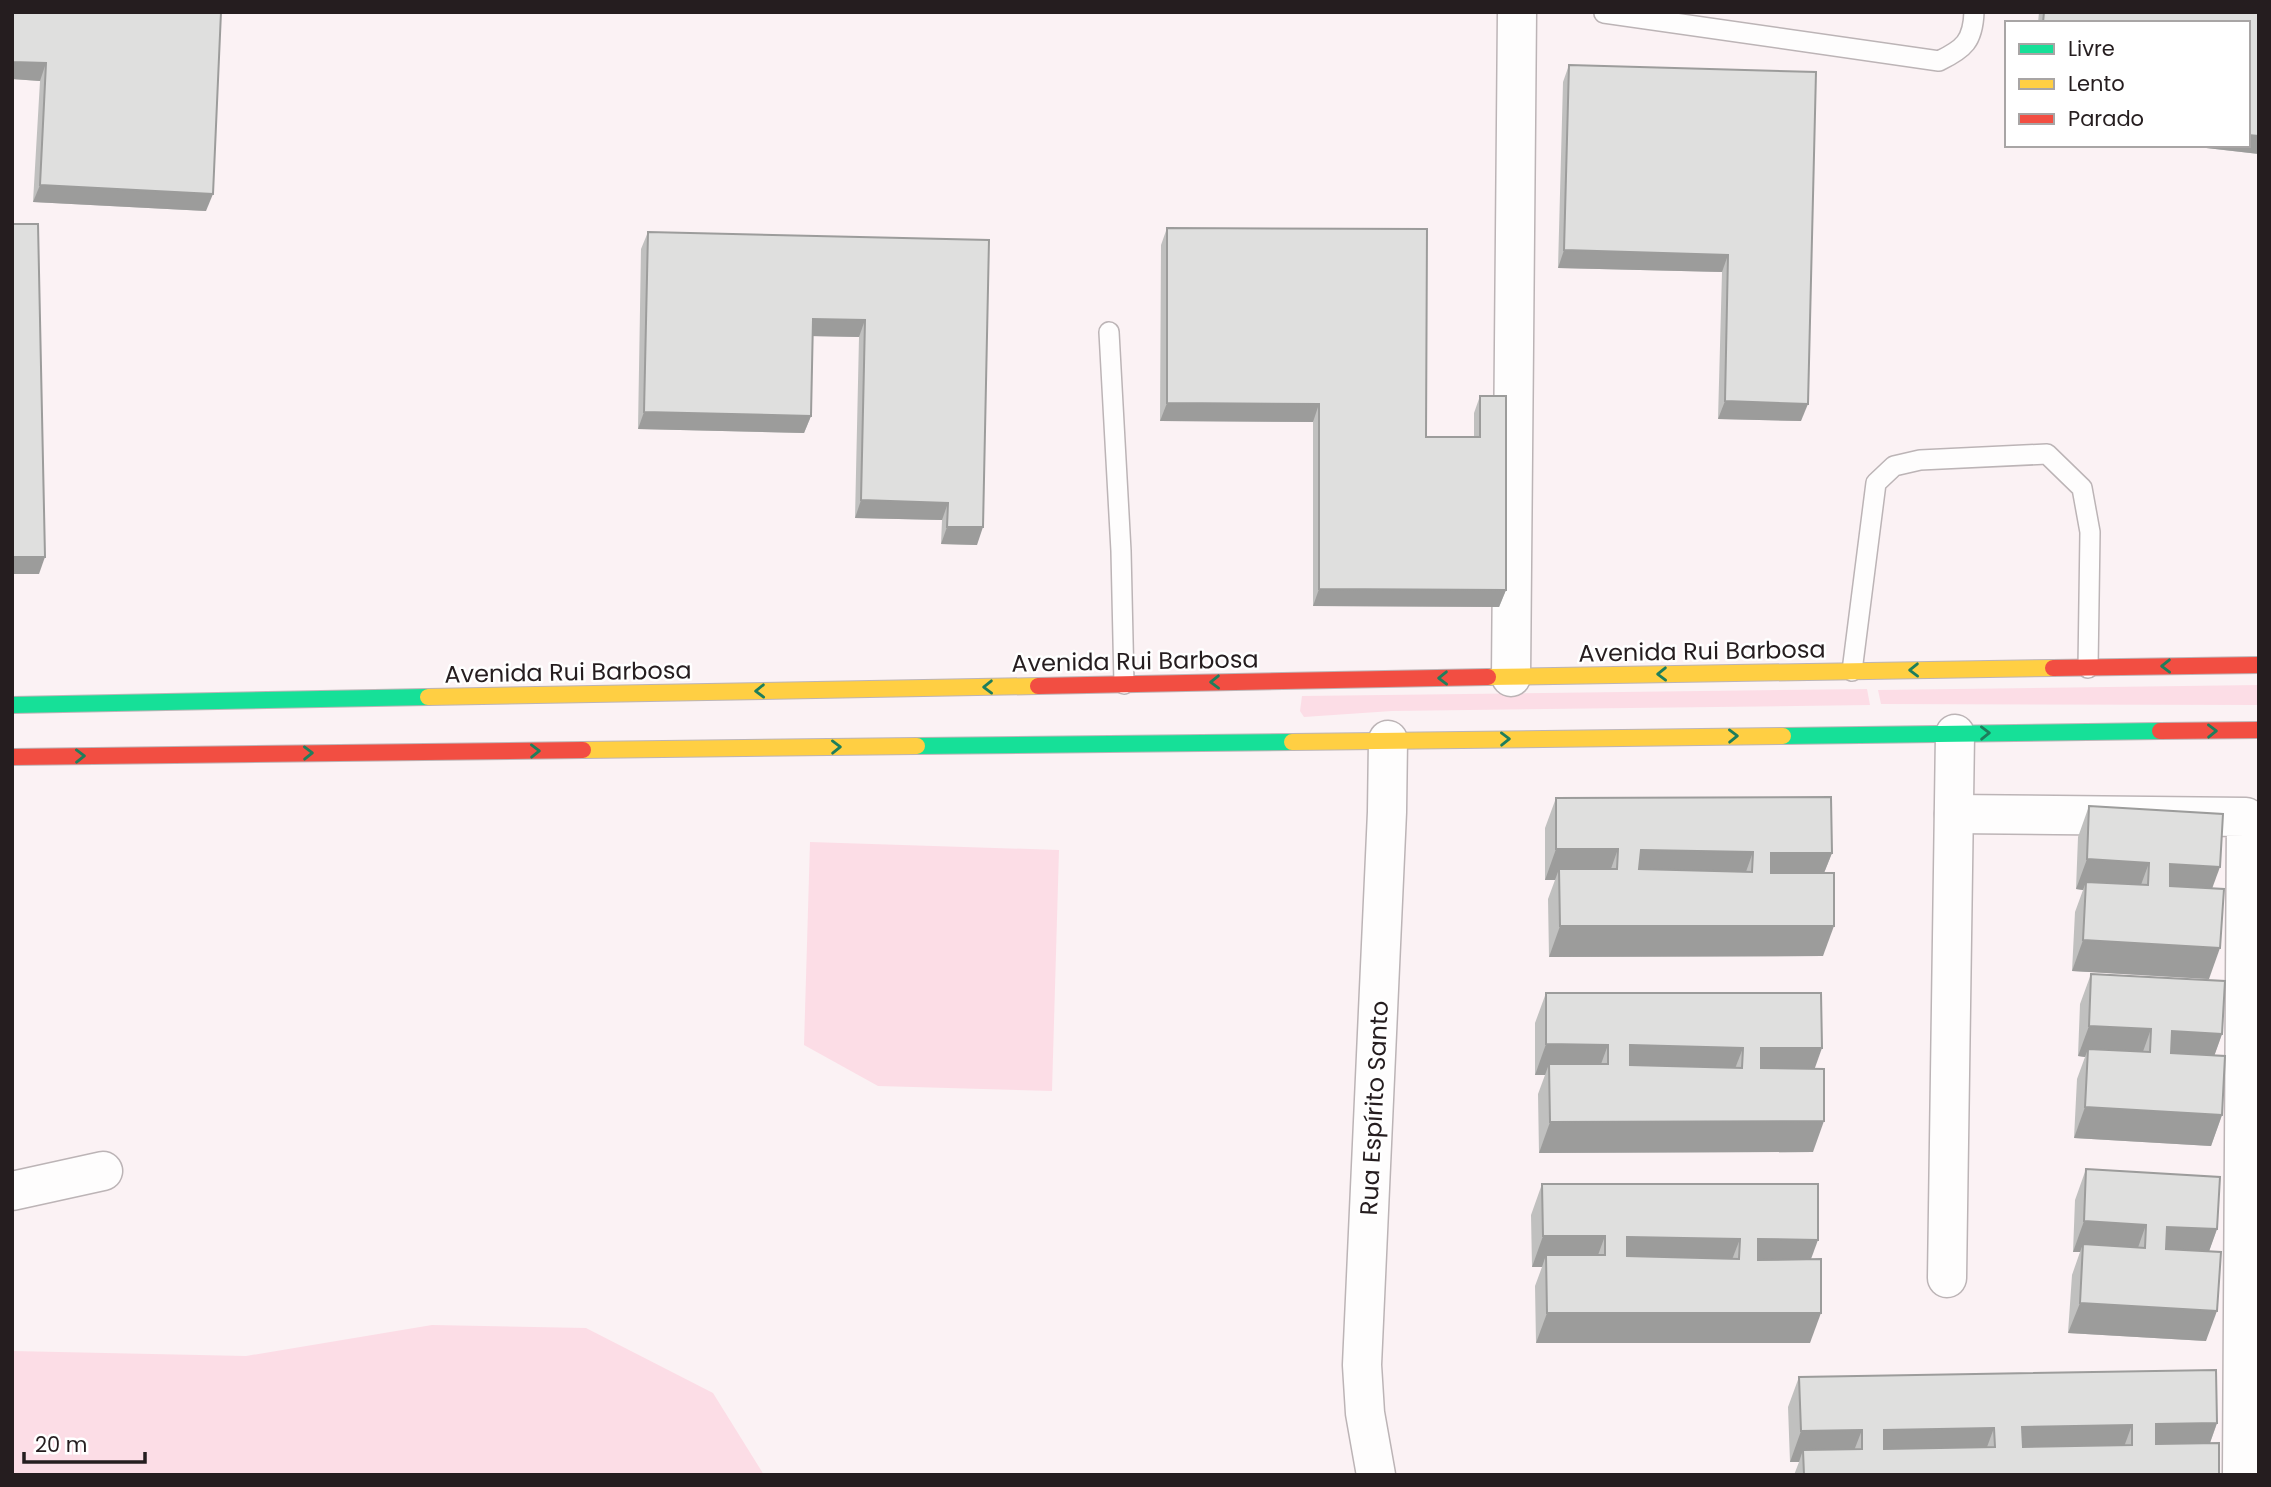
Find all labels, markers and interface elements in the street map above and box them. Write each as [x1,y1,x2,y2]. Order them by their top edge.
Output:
legend [2005,21,2250,147]
text: Livre [2068,34,2115,63]
text: Lento [2068,69,2125,98]
text: Parado [2068,104,2144,133]
street label: Avenida Rui Barbosa [1578,632,1826,670]
street label: Avenida Rui Barbosa [1011,642,1259,680]
street label: Avenida Rui Barbosa [444,653,692,691]
one-way arrow [2160,659,2171,674]
one-way arrow [1908,663,1919,678]
one-way arrow [1656,666,1667,682]
one-way arrow [1437,670,1447,686]
one-way arrow [1209,675,1220,690]
one-way arrow [982,679,992,695]
one-way arrow [754,684,765,699]
one-way arrow [2208,723,2218,739]
one-way arrow [1980,726,1991,741]
one-way arrow [1728,728,1739,744]
one-way arrow [1500,731,1511,746]
one-way arrow [832,739,842,755]
one-way arrow [530,743,541,758]
one-way arrow [303,745,314,761]
one-way arrow [76,748,86,764]
street label: Rua Espírito Santo [1352,1000,1396,1216]
scale bar [24,1420,145,1464]
text: 20 m [35,1430,88,1459]

